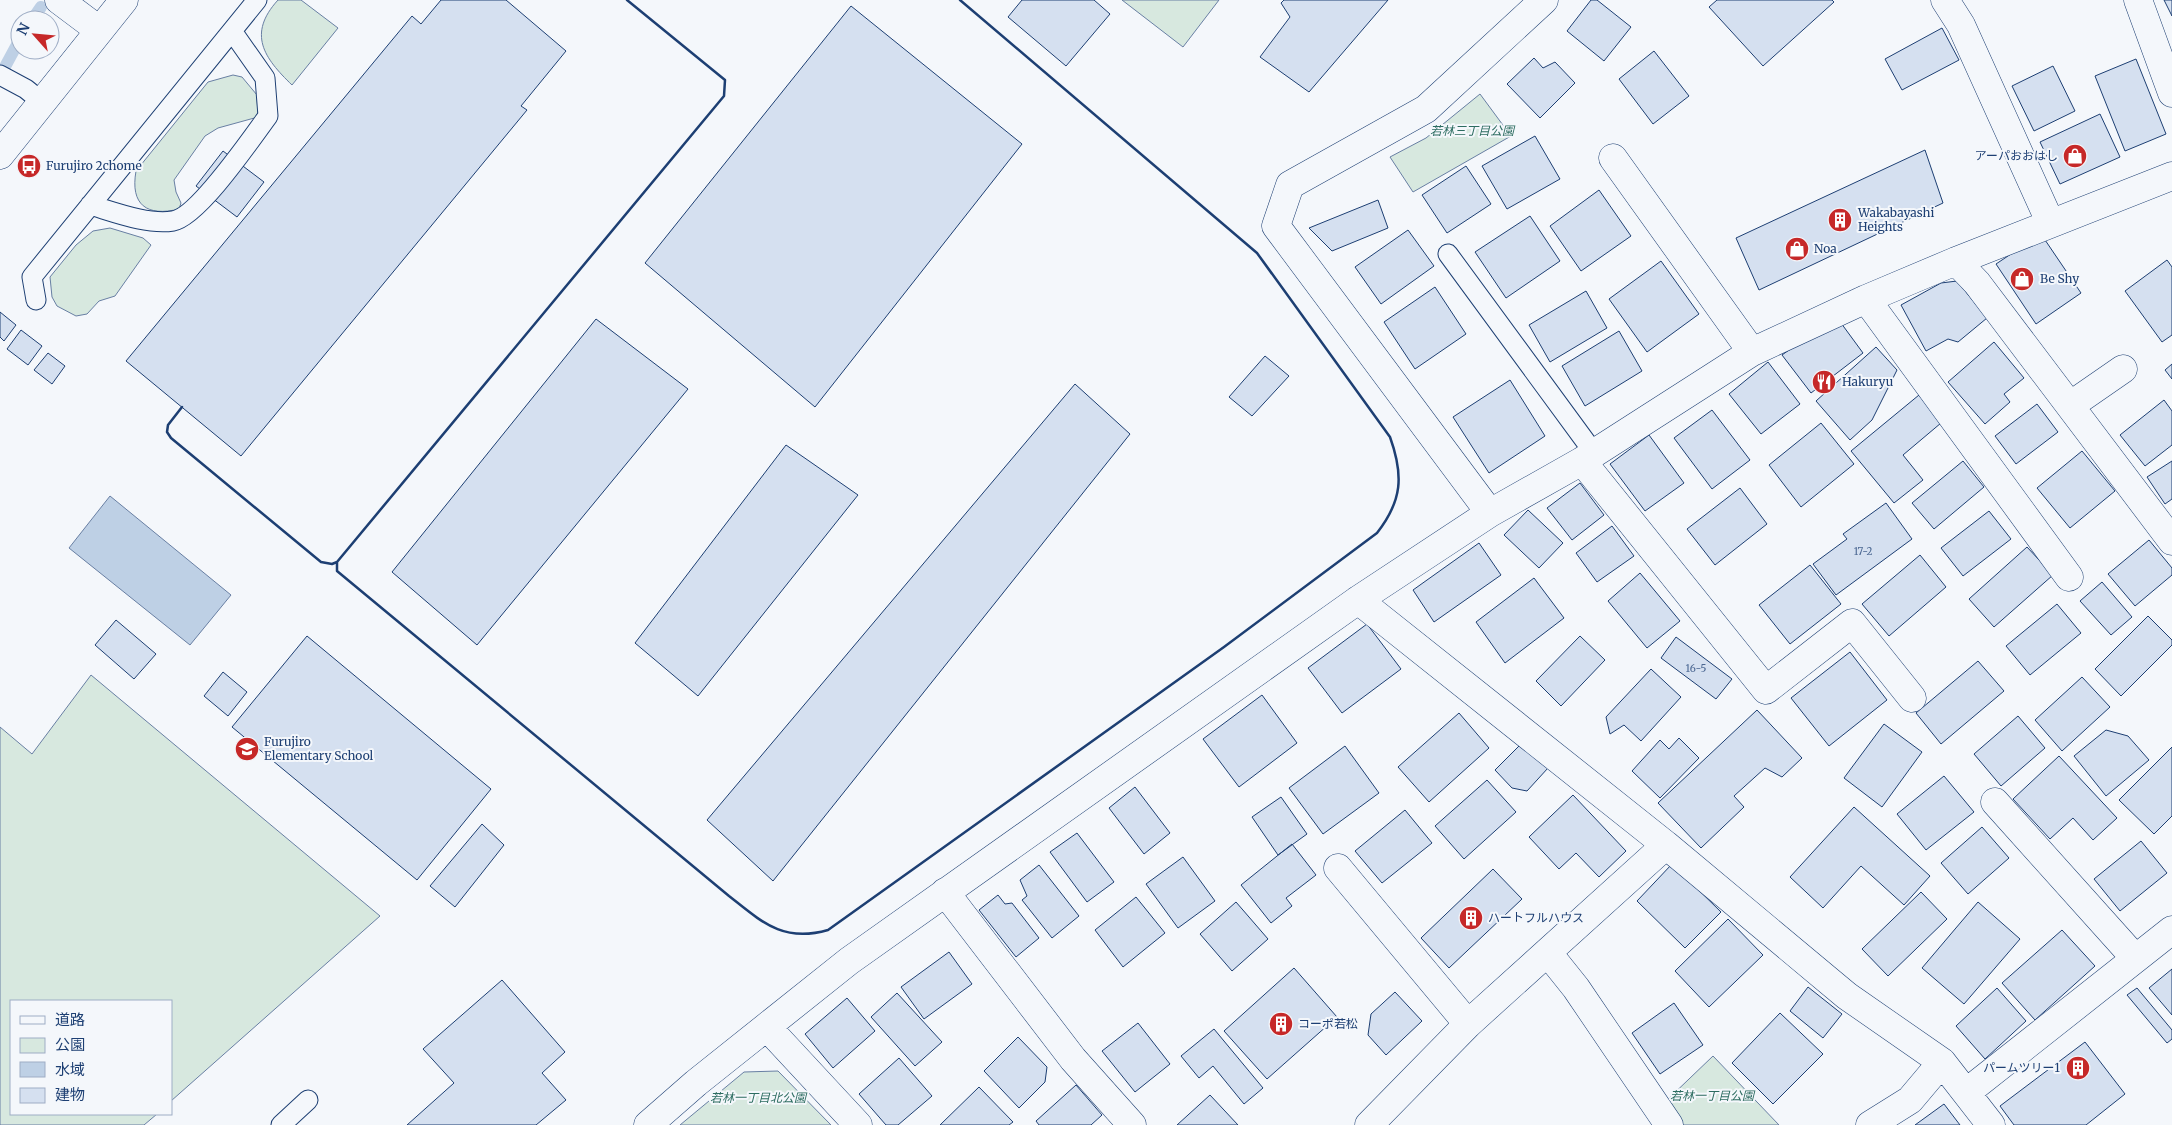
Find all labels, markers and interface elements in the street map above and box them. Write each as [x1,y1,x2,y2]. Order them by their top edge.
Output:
north arrow [10,10,60,60]
text: N [13,20,34,38]
park label: 若林三丁目公園 [1430,123,1516,138]
shop icon: アーパおおはし [2062,143,2088,169]
place label: アーパおおはし [1975,148,2058,163]
bus stop icon: Furujiro 2chome [16,153,42,179]
place label: Furujiro 2chome [46,158,142,173]
place label: Wakabayashi Heights [1857,205,1934,234]
building icon: Wakabayashi Heights [1827,207,1853,233]
shop icon: Noa [1784,236,1810,262]
place label: Noa [1814,241,1837,256]
shop icon: Be Shy [2009,266,2035,292]
place label: Be Shy [2040,271,2079,286]
restaurant icon: Hakuryu [1811,369,1837,395]
place label: Hakuryu [1842,374,1894,389]
house number: 17-2 [1854,545,1872,558]
house number: 16-5 [1686,662,1707,675]
place label: Furujiro Elementary School [264,734,374,763]
school or university icon: Furujiro Elementary School [234,736,260,762]
building icon: ハートフルハウス [1458,905,1484,931]
place label: ハートフルハウス [1488,910,1584,925]
legend [10,1000,172,1115]
text: 道路 [55,1010,85,1029]
building icon: コーポ若松 [1268,1011,1294,1037]
place label: コーポ若松 [1298,1016,1358,1031]
text: 公園 [55,1035,85,1054]
building icon: パームツリー1 [2065,1055,2091,1081]
text: 水域 [55,1060,85,1079]
place label: パームツリー1 [1983,1060,2061,1075]
text: 建物 [55,1085,85,1104]
park label: 若林一丁目公園 [1670,1088,1756,1103]
park label: 若林一丁目北公園 [710,1090,808,1105]

